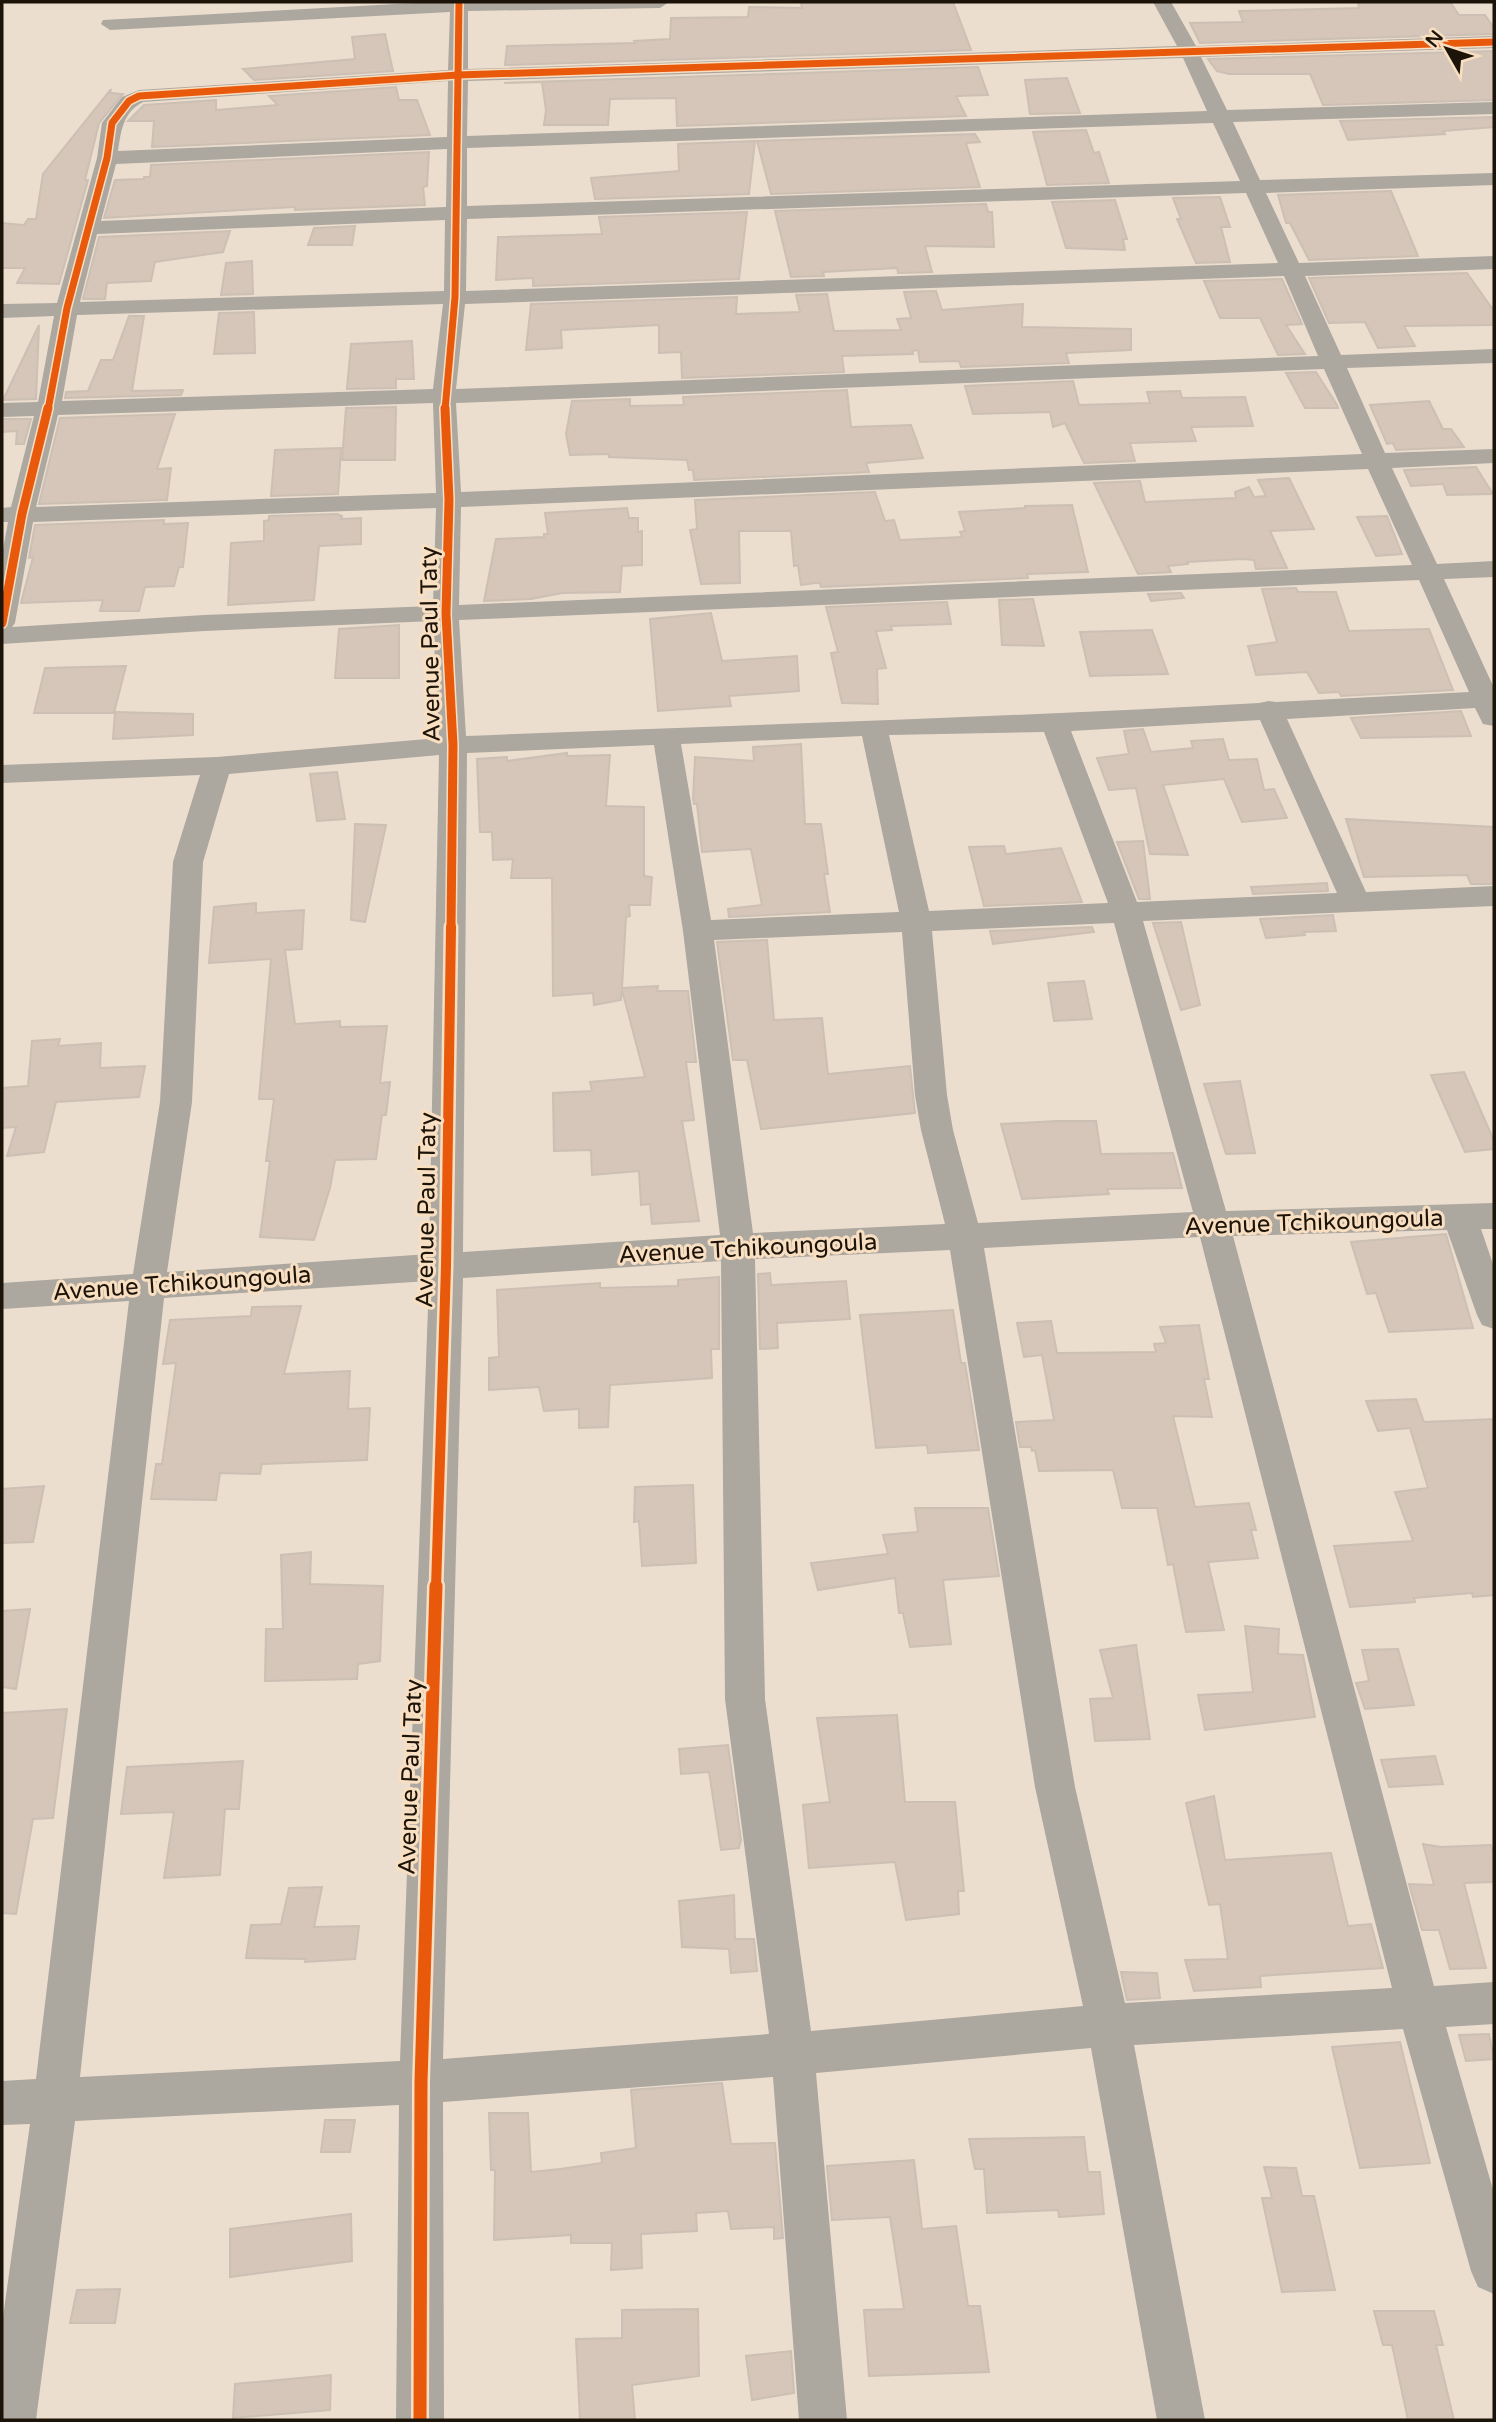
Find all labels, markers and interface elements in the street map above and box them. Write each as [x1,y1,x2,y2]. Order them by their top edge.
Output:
north arrow [1412,14,1482,84]
text: N [1421,26,1448,52]
street label: Avenue Paul Taty [414,546,447,742]
street label: Avenue Paul Taty [410,1112,443,1308]
street label: Avenue Tchikoungoula [1184,1203,1444,1242]
street label: Avenue Tchikoungoula [618,1227,878,1270]
street label: Avenue Tchikoungoula [52,1260,312,1307]
street label: Avenue Paul Taty [393,1679,428,1875]

